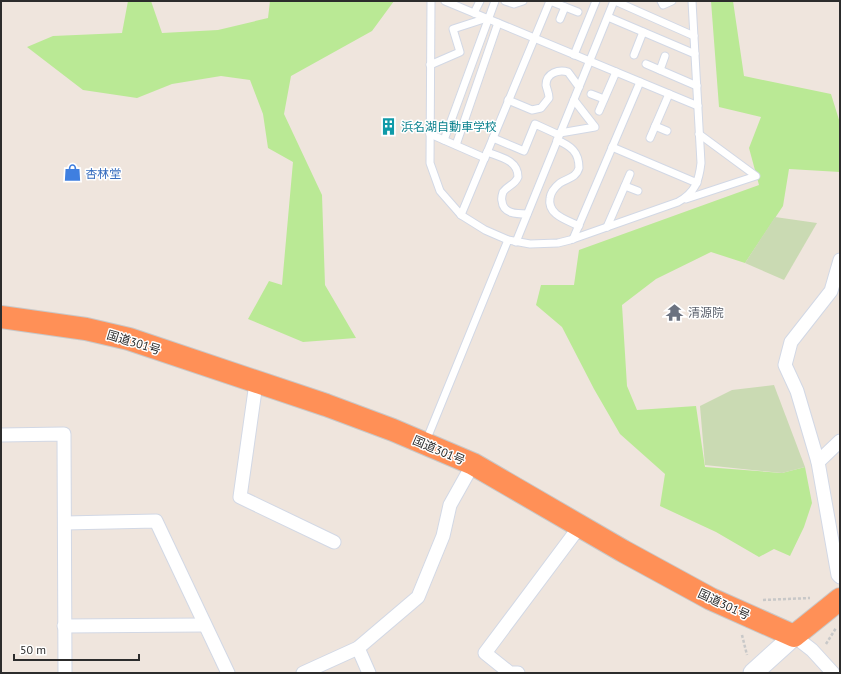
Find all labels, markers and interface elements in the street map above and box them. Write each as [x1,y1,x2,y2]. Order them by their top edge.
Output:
building icon: 浜名湖自動車学校 [378,116,398,136]
place label: 浜名湖自動車学校 [401,119,497,134]
shop icon: 杏林堂 [62,163,82,183]
place label: 杏林堂 [85,166,121,181]
temple icon: 清源院 [665,302,685,322]
place label: 清源院 [688,305,724,320]
street label: 国道301号 [105,327,163,357]
street label: 国道301号 [410,432,468,468]
street label: 国道301号 [696,585,752,623]
scale bar [14,636,139,662]
text: 50 m [20,642,46,657]

